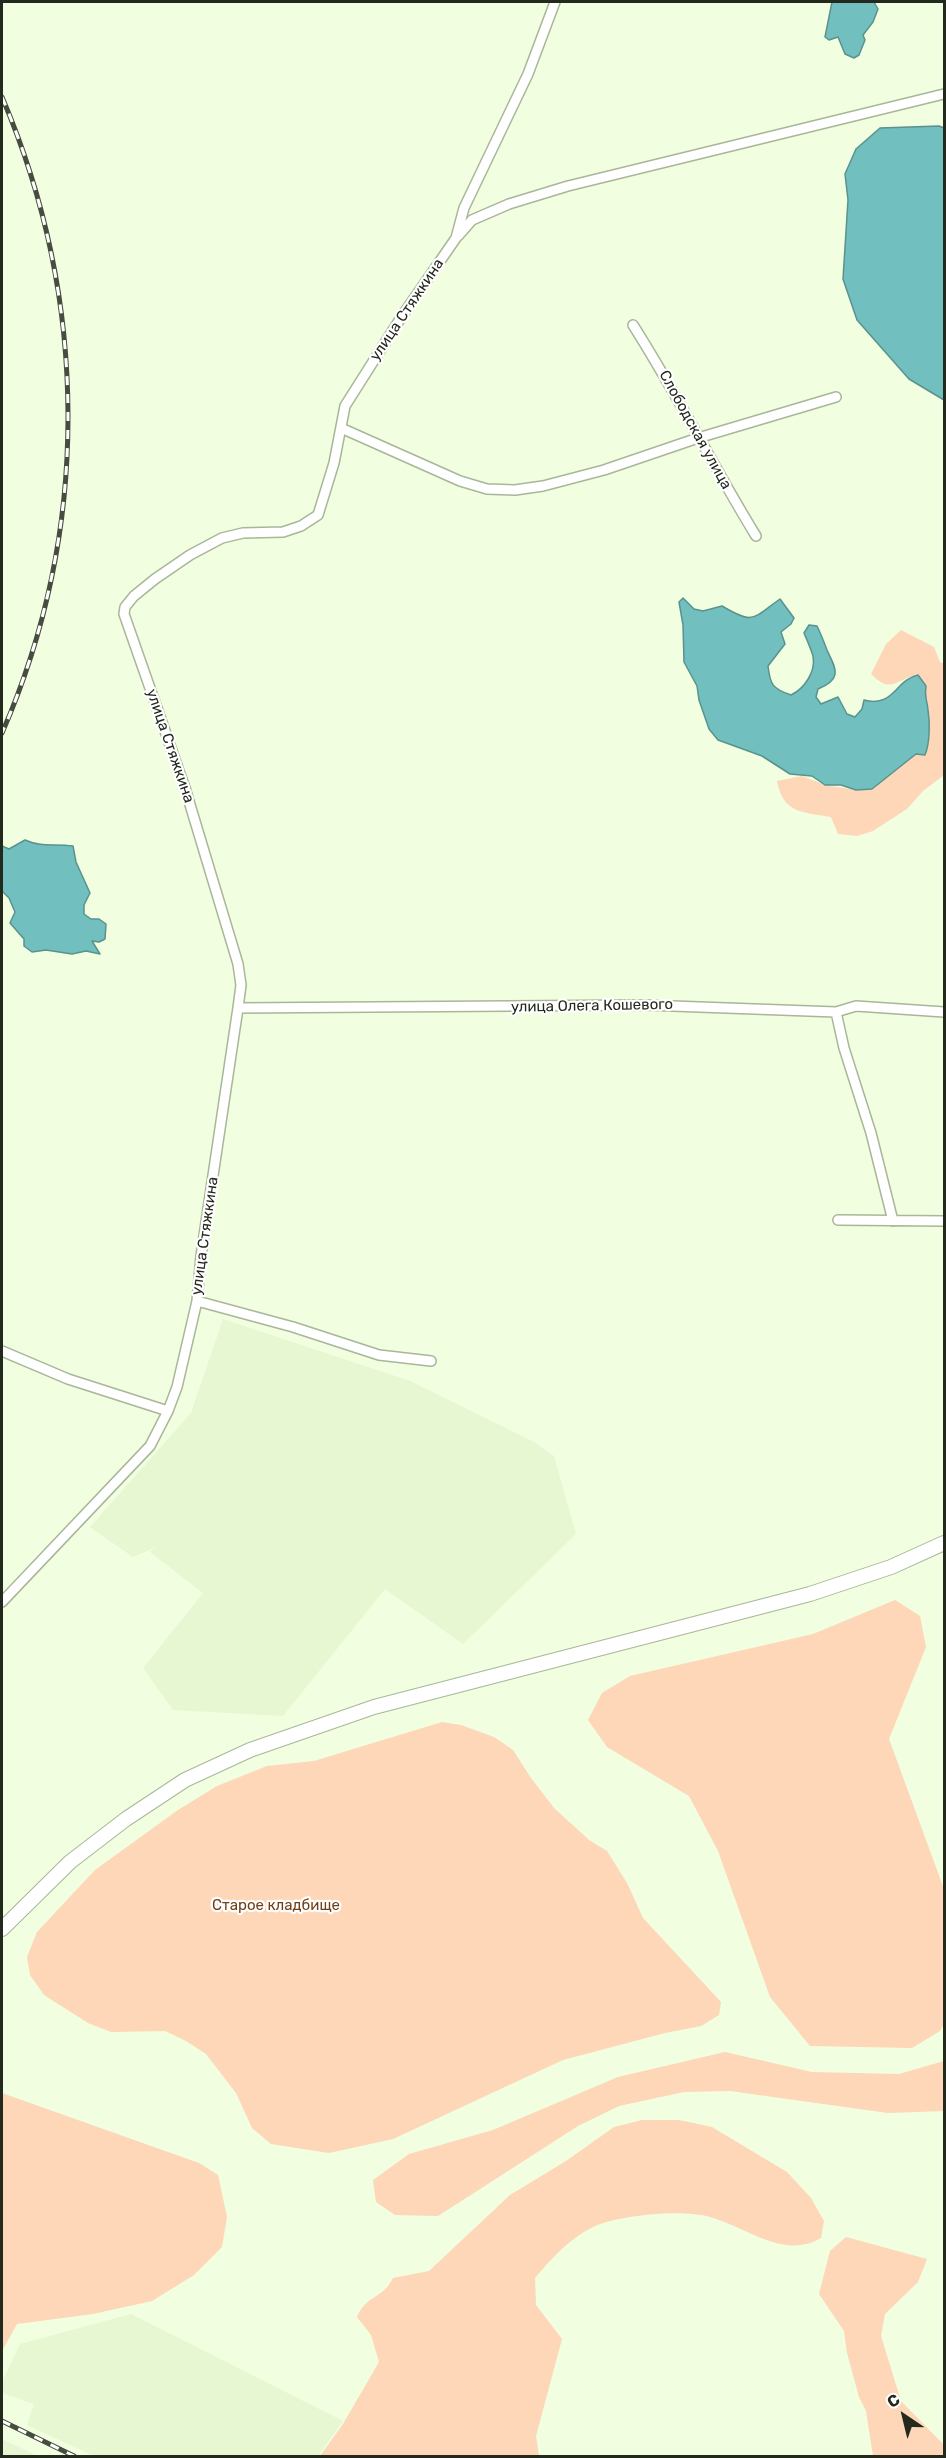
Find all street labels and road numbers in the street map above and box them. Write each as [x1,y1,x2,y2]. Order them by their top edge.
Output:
street label: улица Стяжкина [366,256,448,364]
street label: Слободская улица [655,367,735,493]
street label: улица Стяжкина [142,687,198,805]
street label: улица Олега Кошевого [511,996,673,1016]
street label: улица Стяжкина [188,1176,222,1296]

